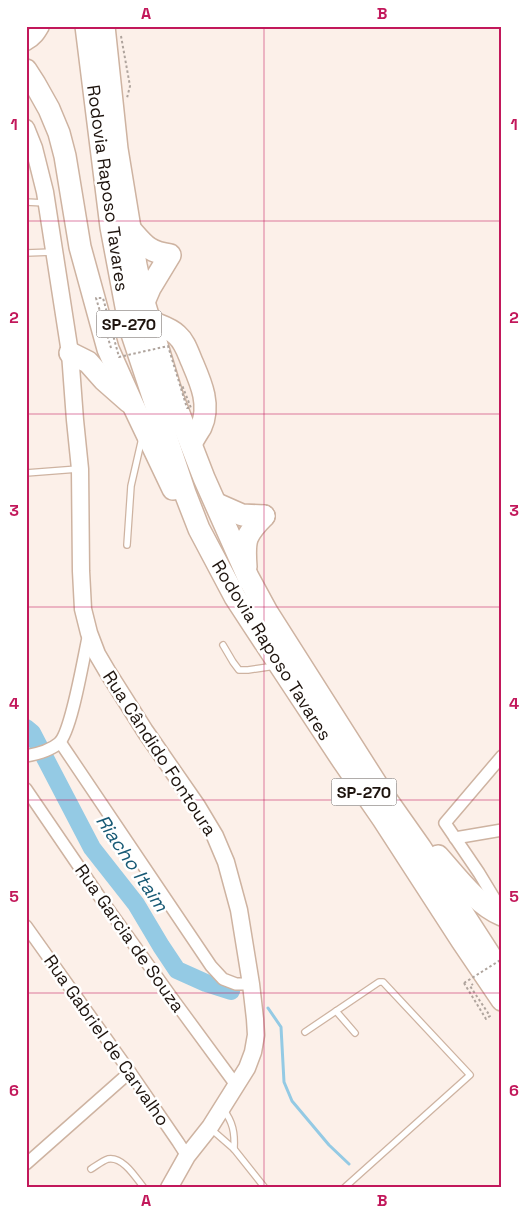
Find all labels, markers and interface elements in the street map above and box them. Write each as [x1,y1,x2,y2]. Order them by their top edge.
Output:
text: A [141,3,151,24]
text: B [377,3,387,24]
street label: Rodovia Raposo Tavares [82,83,134,293]
text: 1 [10,114,18,135]
text: 1 [510,114,518,135]
text: 2 [9,307,19,328]
text: 2 [509,307,519,328]
road number: SP-270 [96,310,162,338]
text: 3 [9,500,19,521]
text: 3 [509,500,519,521]
street label: Rodovia Raposo Tavares [207,556,337,744]
street label: Rua Cândido Fontoura [98,666,222,840]
text: 4 [9,693,19,714]
text: 4 [509,693,519,714]
road number: SP-270 [332,779,396,806]
water label: Riacho Itaim [90,809,174,917]
street label: Rua Garcia de Souza [70,859,190,1017]
text: 5 [9,886,19,907]
text: 5 [509,886,519,907]
street label: Rua Gabriel de Carvalho [39,950,175,1130]
text: 6 [9,1080,19,1101]
text: 6 [509,1080,519,1101]
text: A [141,1190,151,1211]
text: B [377,1190,387,1211]

